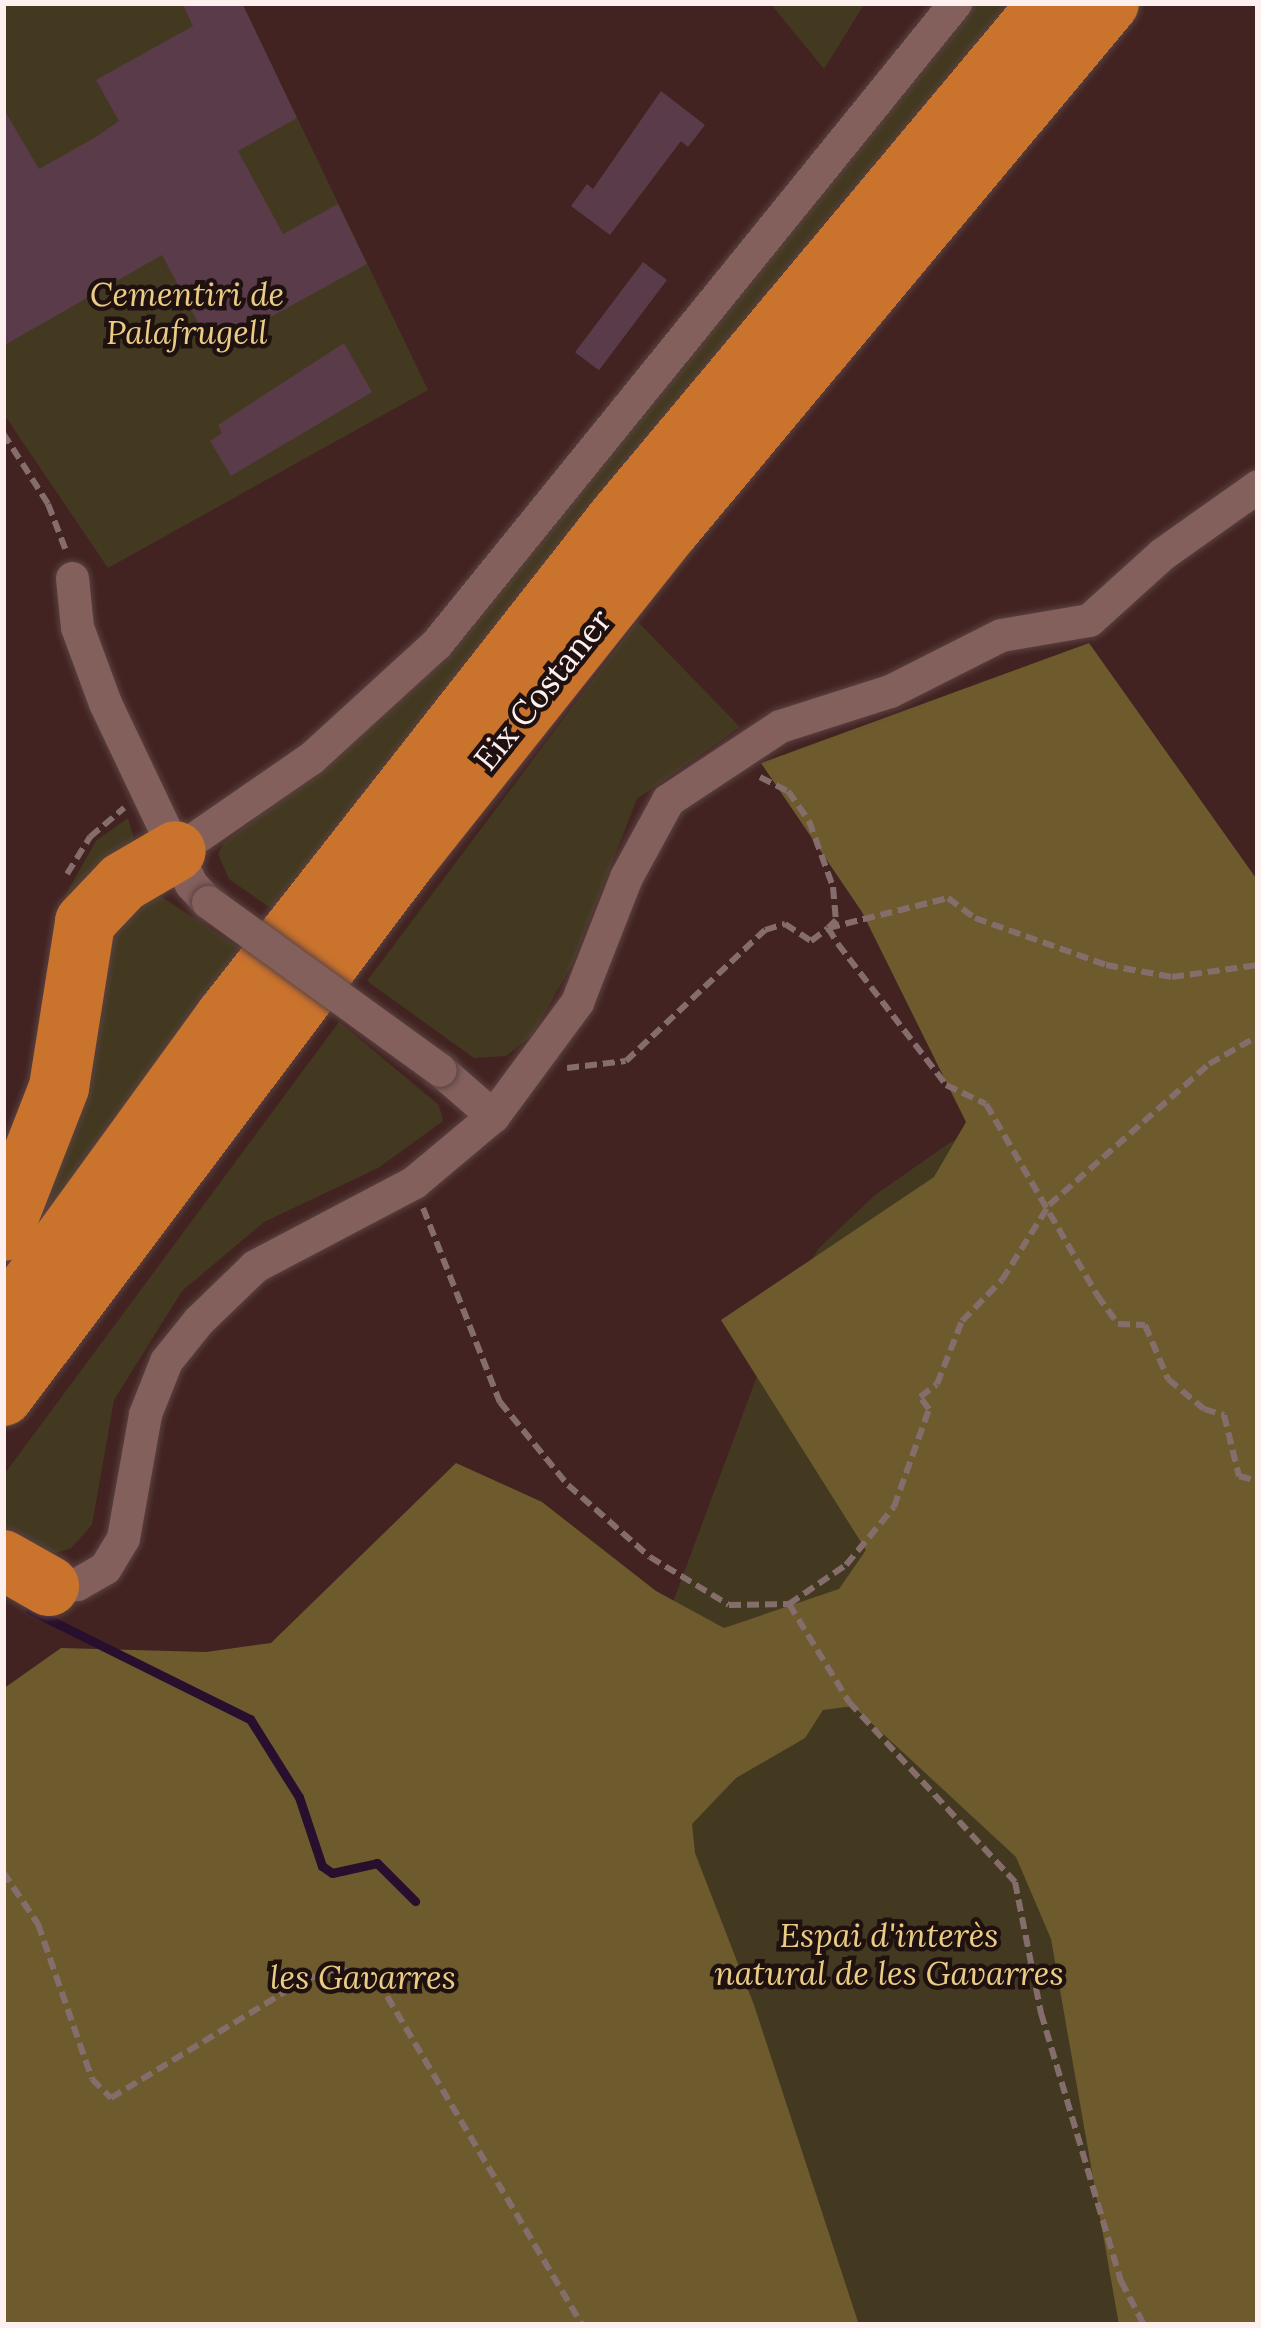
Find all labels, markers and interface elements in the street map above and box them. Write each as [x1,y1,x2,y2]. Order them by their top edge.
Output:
park label: Cementiri de Palafrugell [90,275,284,353]
street label: Eix Costaner [466,602,620,778]
park label: Espai d'interès natural de les Gavarres [714,1916,1064,1994]
park label: les Gavarres [270,1958,456,1998]

